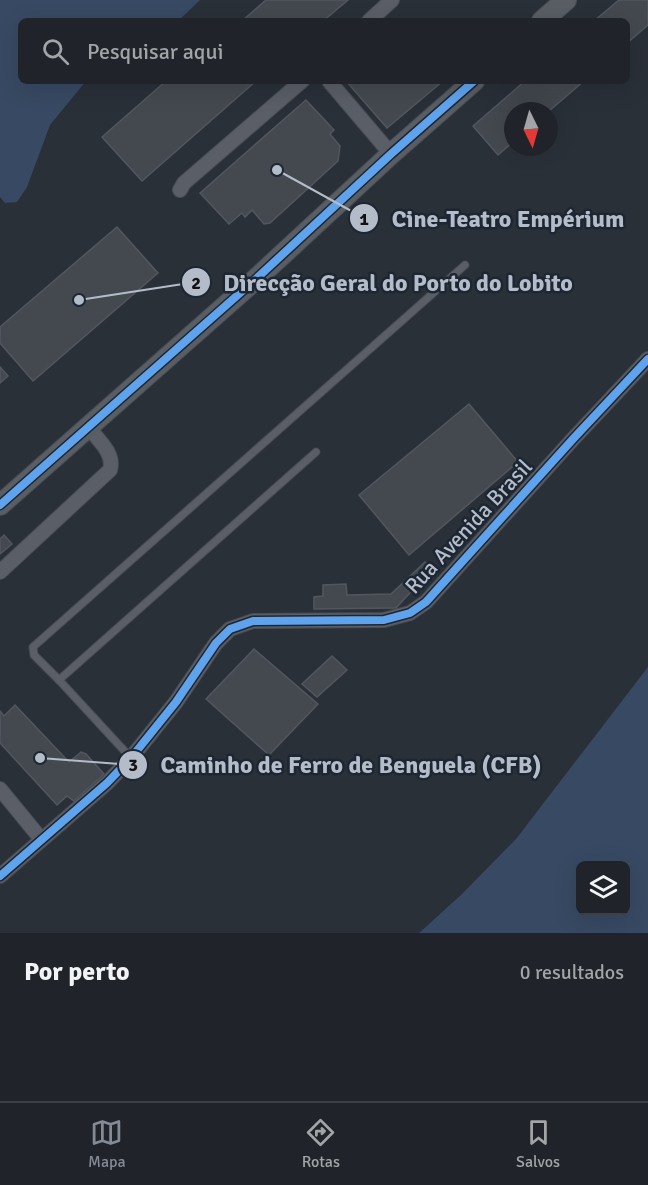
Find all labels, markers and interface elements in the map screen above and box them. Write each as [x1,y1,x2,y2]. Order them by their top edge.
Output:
search box [18,18,630,84]
icon: search [39,35,72,68]
text: Pesquisar aqui [87,38,223,65]
north arrow [504,102,558,156]
callout: Cine-Teatro Empérium [349,197,636,239]
text: Cine-Teatro Empérium [392,204,624,234]
text: 1 [359,208,369,230]
callout: Direcção Geral do Porto do Lobito [181,261,585,303]
text: Direcção Geral do Porto do Lobito [223,268,573,298]
text: 2 [191,272,201,294]
street label: Rua Avenida Brasil [399,453,538,599]
callout: Caminho de Ferro de Benguela (CFB) [118,744,553,786]
text: Caminho de Ferro de Benguela (CFB) [160,750,542,780]
text: 3 [128,754,138,776]
map controls [576,861,630,915]
button: layers [576,861,630,915]
text: Por perto [24,956,130,988]
text: 0 resultados [520,960,624,985]
tab: Mapa [88,1116,126,1172]
tab: Rotas [302,1116,340,1172]
tab: Salvos [516,1116,560,1172]

